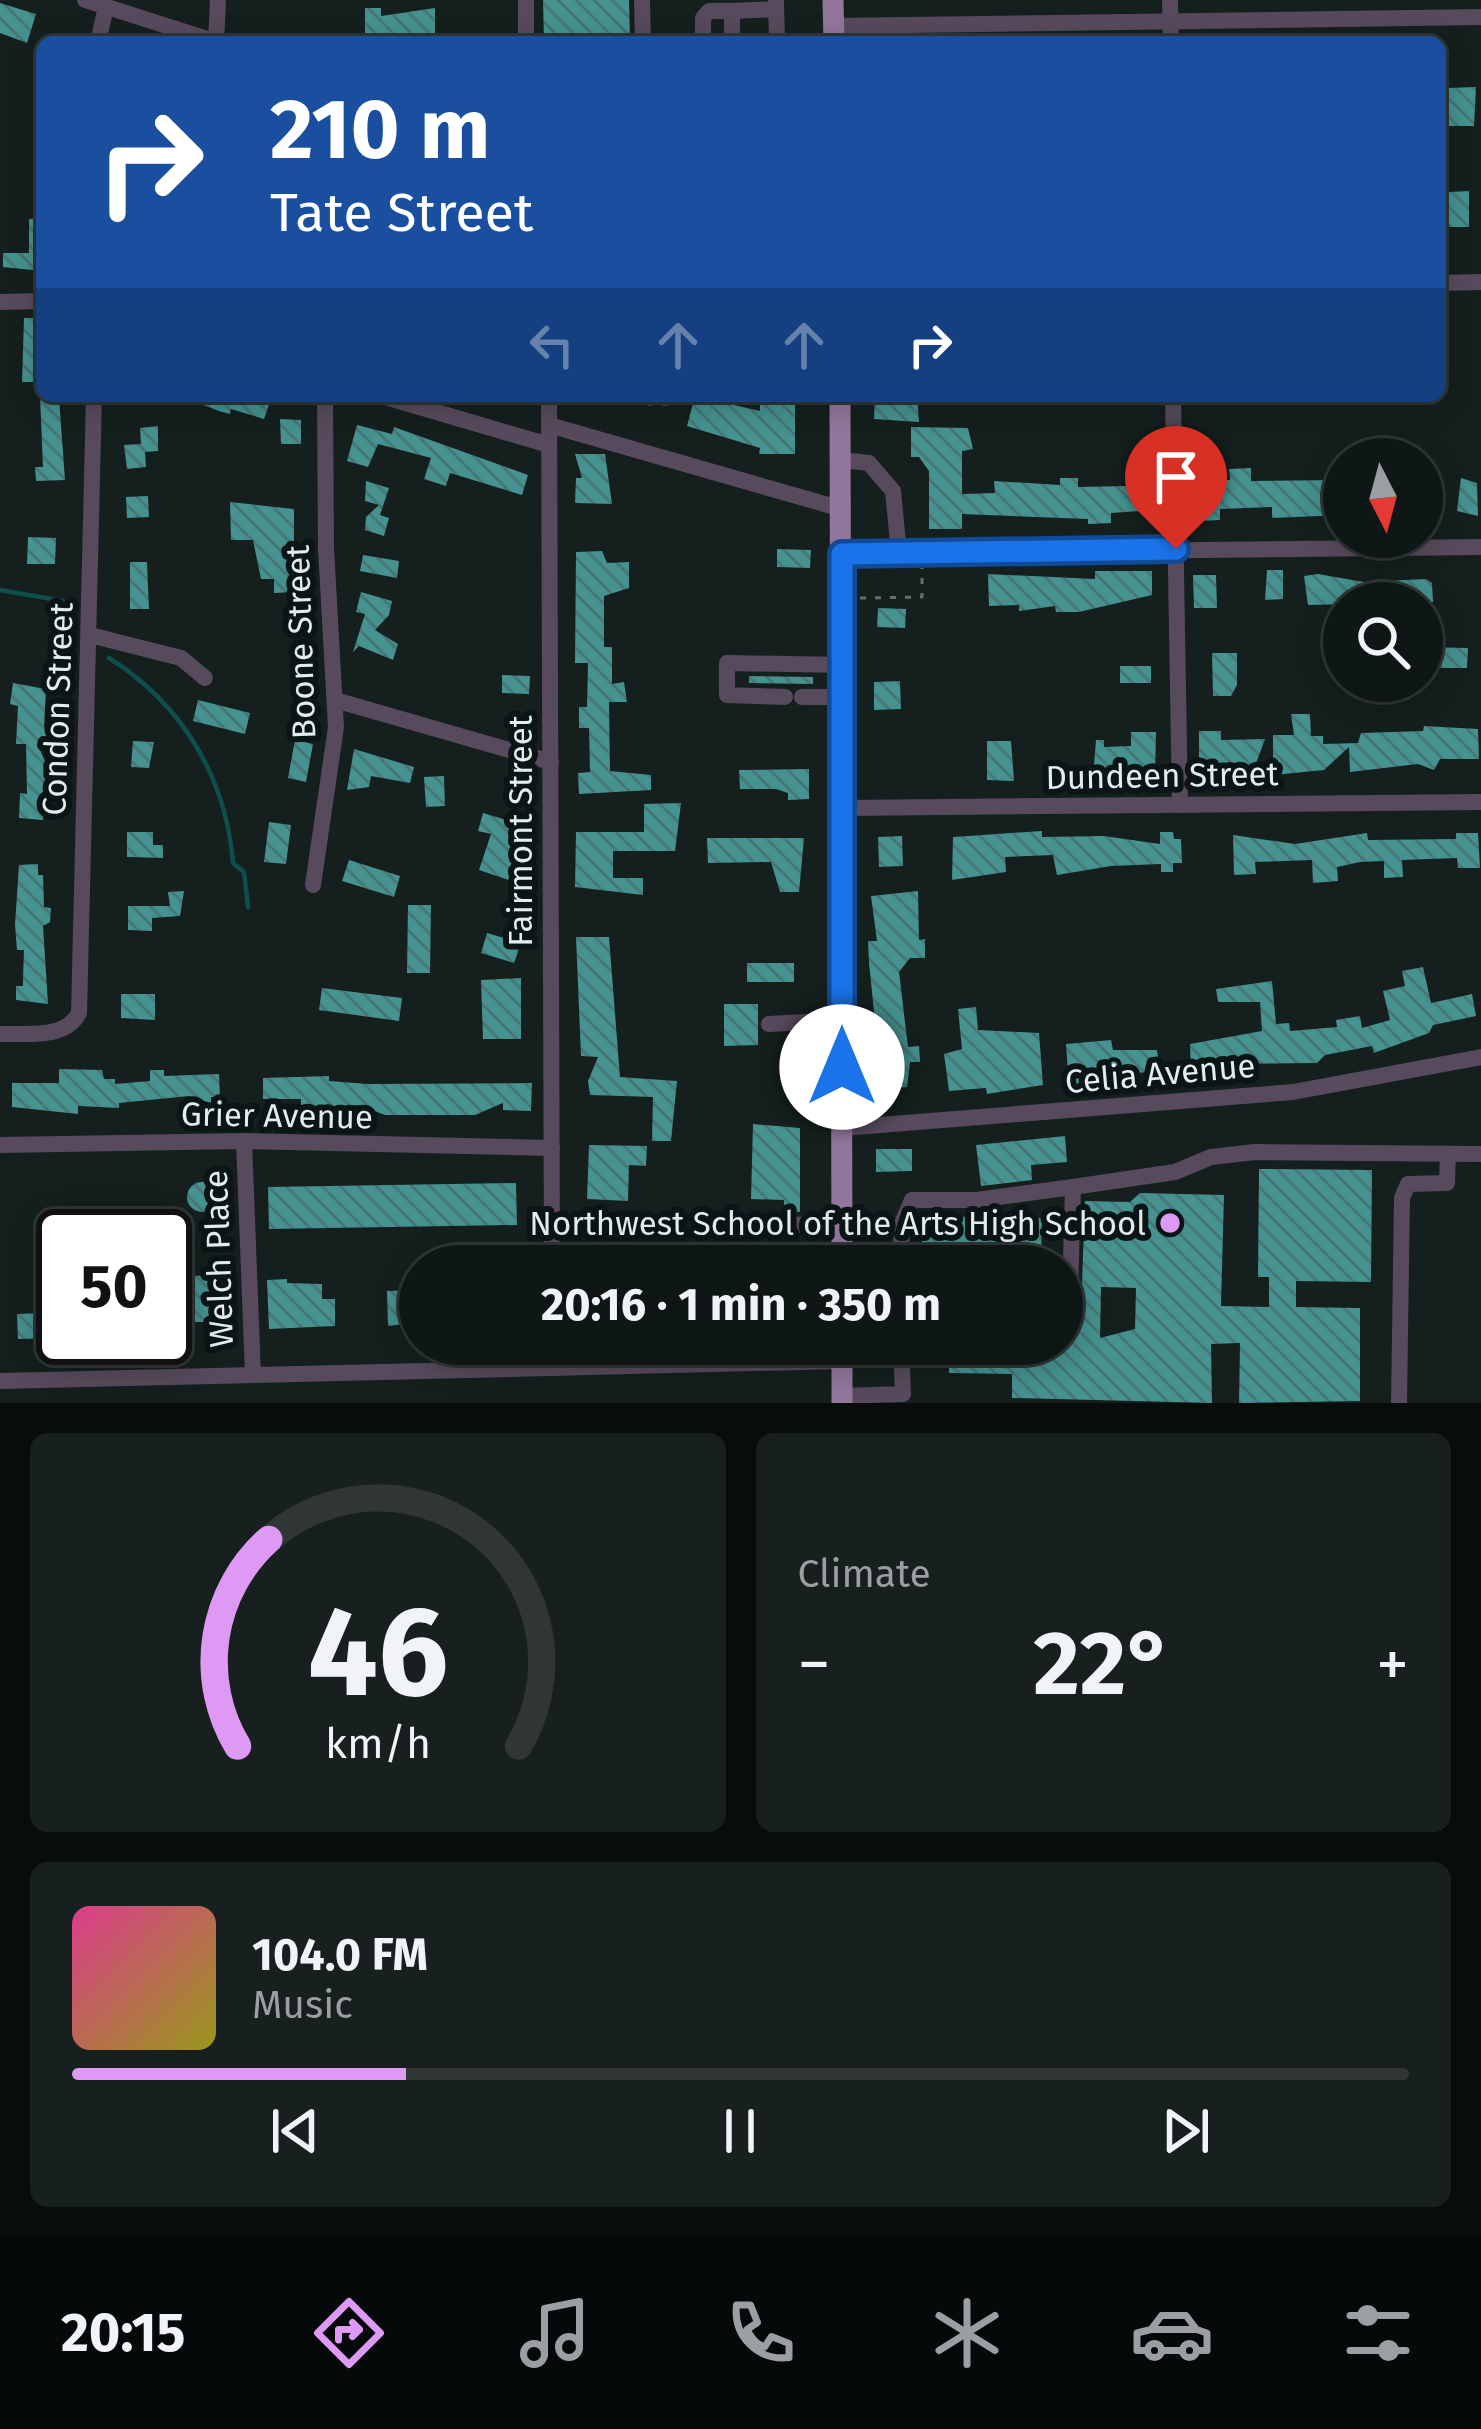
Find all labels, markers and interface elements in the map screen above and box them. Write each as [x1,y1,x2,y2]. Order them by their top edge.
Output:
text: 210 m [270,79,491,180]
icon: right [72,84,228,240]
text: Tate Street [270,181,534,245]
icon: left [519,312,585,378]
icon: ahead [645,312,711,378]
icon: ahead [771,312,837,378]
icon: right [897,312,963,378]
pin [1125,426,1227,549]
north arrow [1323,438,1443,558]
map controls [1323,438,1443,702]
icon: arrive [1143,444,1209,510]
street label: Boone Street [278,544,324,740]
button: search [1323,582,1443,702]
street label: Condon Street [34,602,82,816]
street label: Fairmont Street [501,715,541,947]
street label: Dundeen Street [1045,754,1279,798]
position arrow [779,1004,905,1130]
street label: Celia Avenue [1063,1046,1257,1102]
street label: Grier Avenue [181,1094,373,1138]
street label: Welch Place [196,1169,242,1348]
place label: Northwest School of the Arts High School [529,1204,1146,1244]
speed limit sign: 50 [36,1209,192,1365]
marker: Northwest School of the Arts High School [1157,1210,1183,1236]
text: 20:16 · 1 min · 350 m [541,1278,941,1332]
text: Climate [798,1551,931,1597]
text: 46 [307,1578,448,1728]
text: 22° [1033,1610,1173,1718]
text: − [798,1625,831,1704]
text: + [1376,1625,1409,1704]
text: km/h [325,1717,431,1768]
text: 104.0 FM [252,1928,428,1982]
text: Music [252,1982,353,2028]
icon: previous [262,2098,328,2164]
icon: pause [707,2098,773,2164]
icon: next [1153,2098,1219,2164]
icon: directions [307,2291,391,2375]
icon: music [513,2291,597,2375]
icon: phone [719,2291,803,2375]
icon: climate [925,2291,1009,2375]
icon: car [1130,2291,1214,2375]
icon: filters [1336,2291,1420,2375]
text: 20:15 [61,2301,186,2365]

